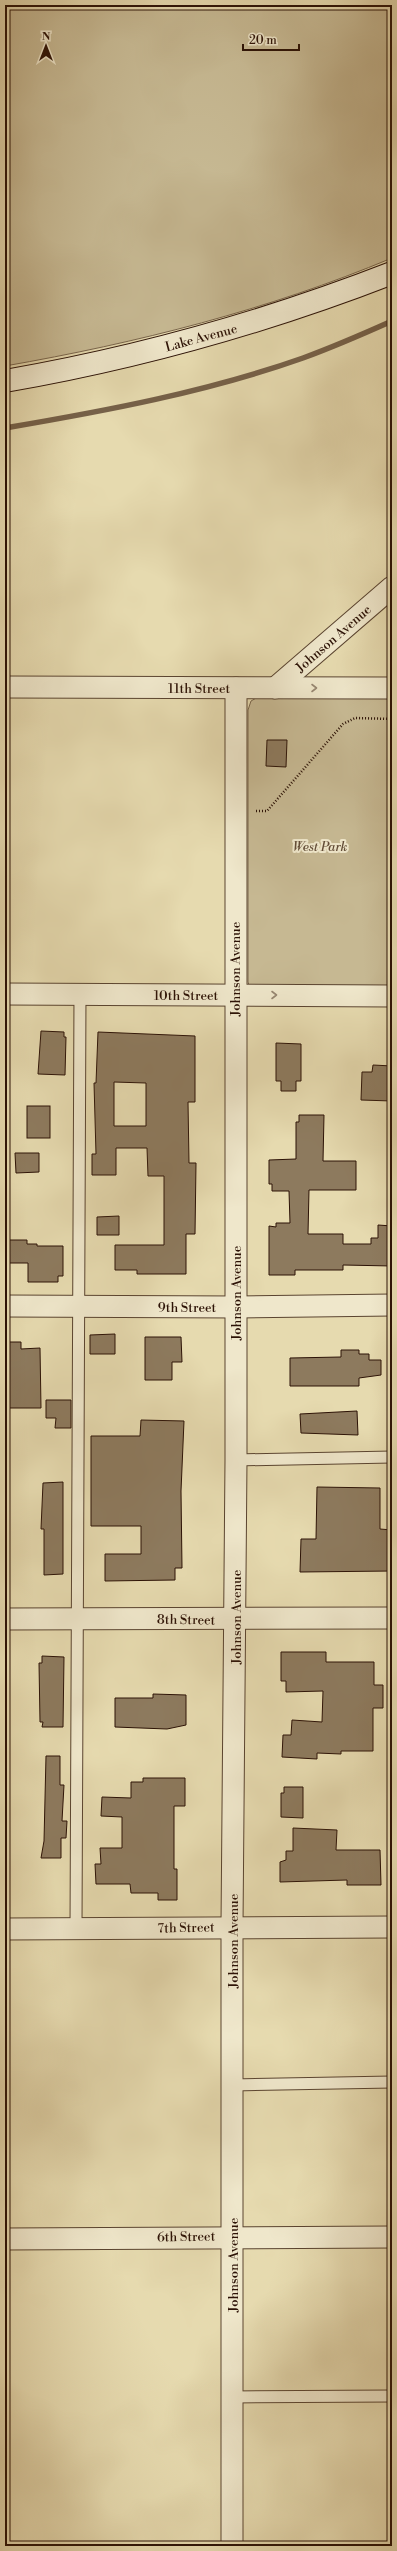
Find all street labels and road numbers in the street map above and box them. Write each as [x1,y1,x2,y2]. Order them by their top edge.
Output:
street label: Lake Avenue [163,321,239,355]
street label: Johnson Avenue [292,601,375,676]
street label: 11th Street [168,681,230,697]
street label: Johnson Avenue [228,921,244,1017]
street label: 10th Street [154,988,219,1004]
street label: Johnson Avenue [229,1245,245,1341]
street label: 9th Street [158,1300,217,1316]
street label: Johnson Avenue [229,1569,245,1665]
street label: 8th Street [157,1611,216,1629]
street label: Johnson Avenue [226,1893,242,1989]
street label: 7th Street [157,1919,215,1936]
street label: Johnson Avenue [226,2217,242,2313]
street label: 6th Street [157,2228,216,2246]

